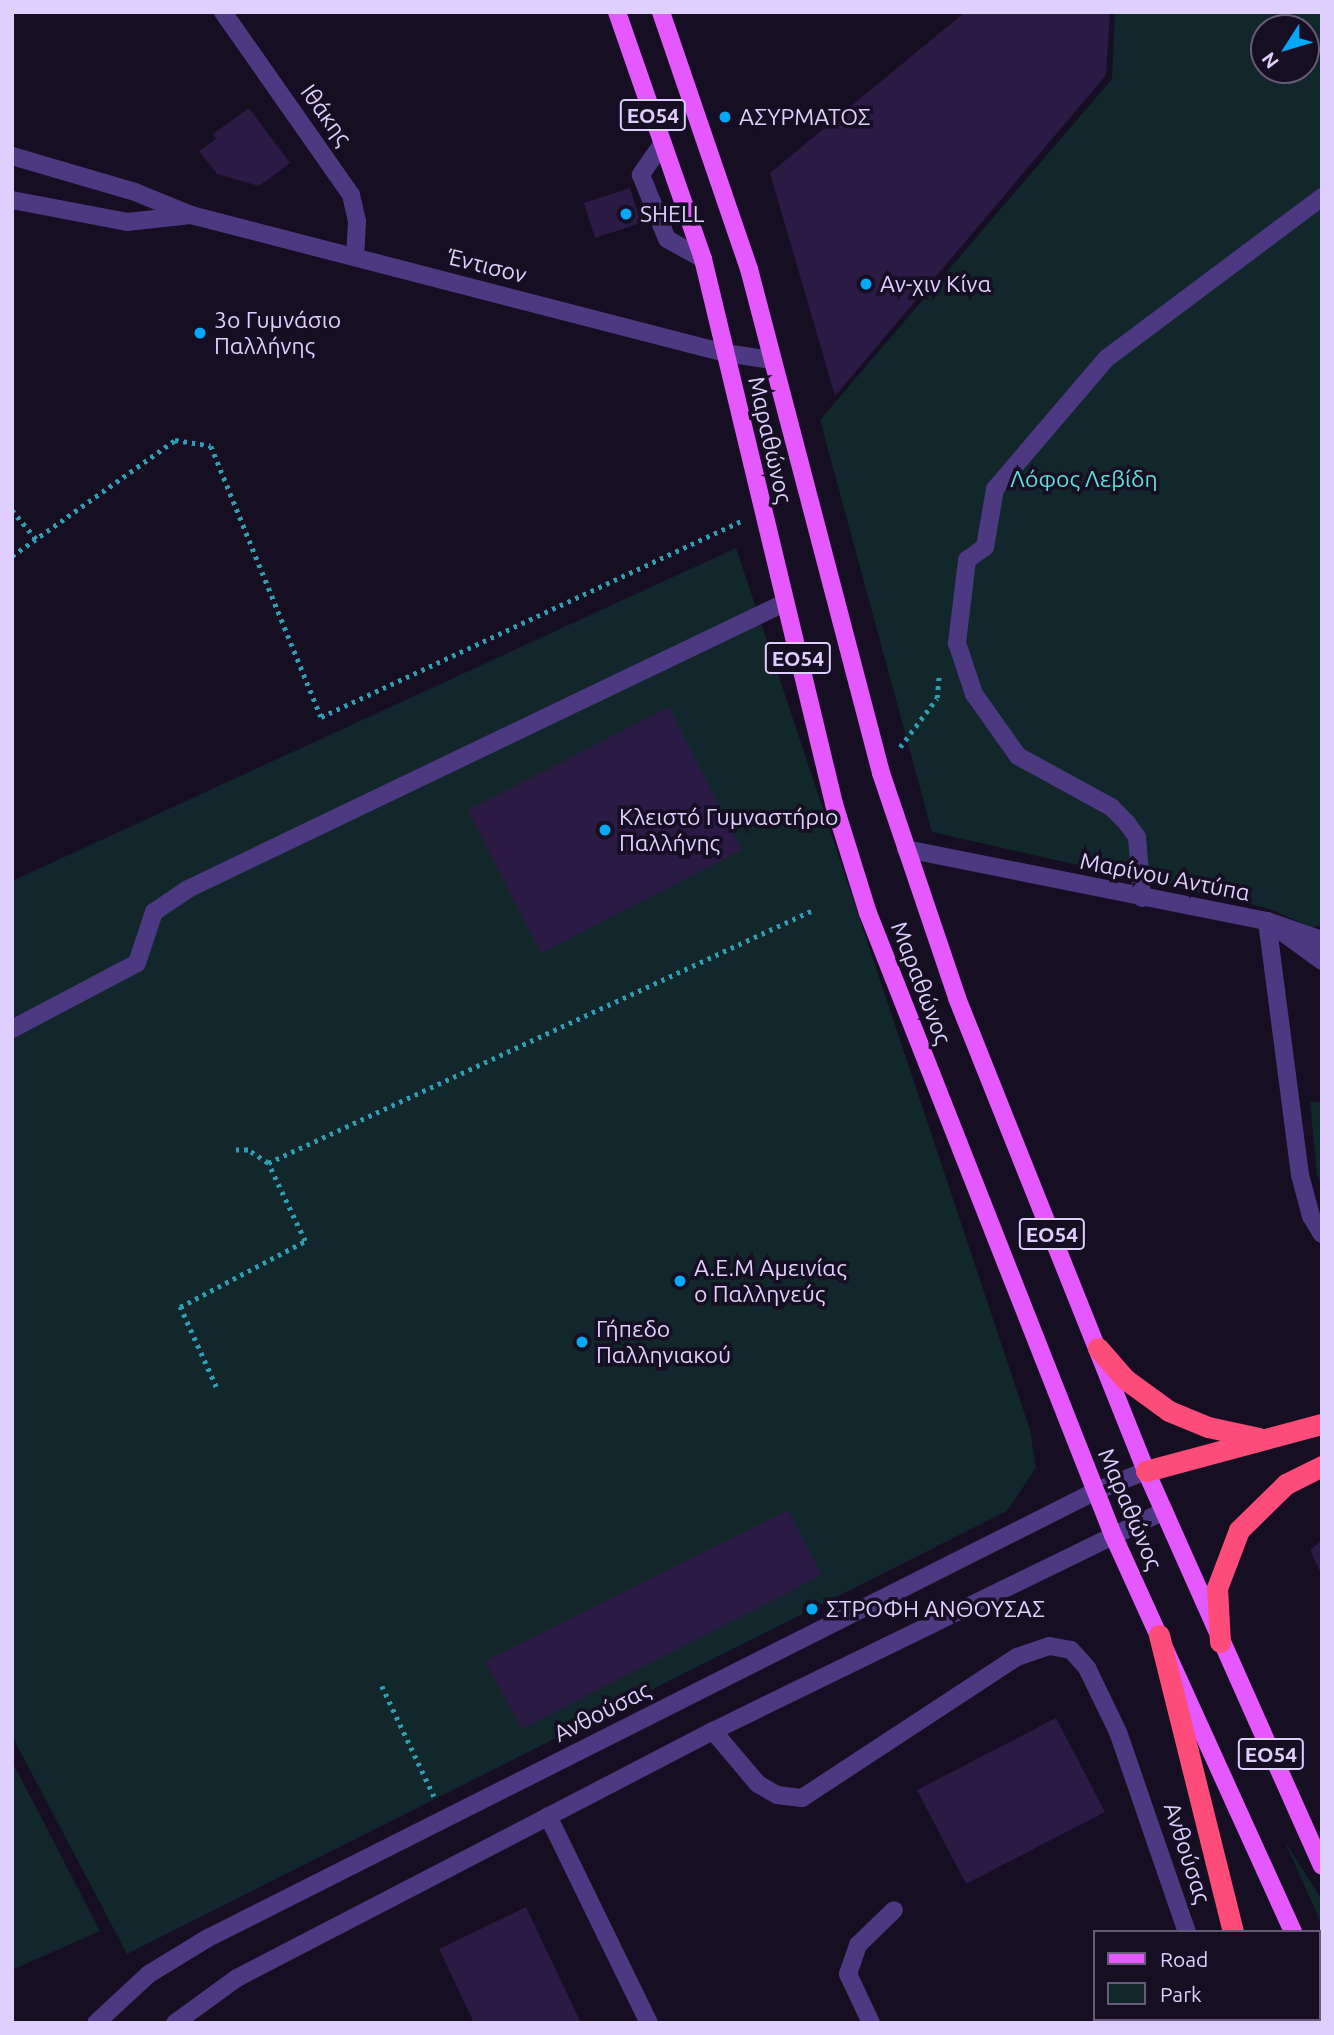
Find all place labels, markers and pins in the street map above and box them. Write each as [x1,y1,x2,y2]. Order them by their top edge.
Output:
place label: ΑΣΥΡΜΑΤΟΣ [739,103,871,131]
marker: ΑΣΥΡΜΑΤΟΣ [717,109,733,125]
place label: SHELL [640,200,704,228]
marker: SHELL [618,206,634,222]
place label: Αν-χιν Κίνα [880,270,991,298]
marker: Αν-χιν Κίνα [858,276,874,292]
place label: 3ο Γυμνάσιο Παλλήνης [214,306,341,360]
marker: 3ο Γυμνάσιο Παλλήνης [192,325,208,341]
place label: Κλειστό Γυμναστήριο Παλλήνης [619,803,838,857]
marker: Κλειστό Γυμναστήριο Παλλήνης [597,822,613,838]
place label: Α.Ε.Μ Αμεινίας ο Παλληνεύς [694,1254,847,1308]
marker: Α.Ε.Μ Αμεινίας ο Παλληνεύς [672,1273,688,1289]
place label: Γήπεδο Παλληνιακού [596,1315,731,1369]
marker: Γήπεδο Παλληνιακού [574,1334,590,1350]
place label: ΣΤΡΟΦΗ ΑΝΘΟΥΣΑΣ [826,1595,1045,1623]
marker: ΣΤΡΟΦΗ ΑΝΘΟΥΣΑΣ [804,1601,820,1617]

